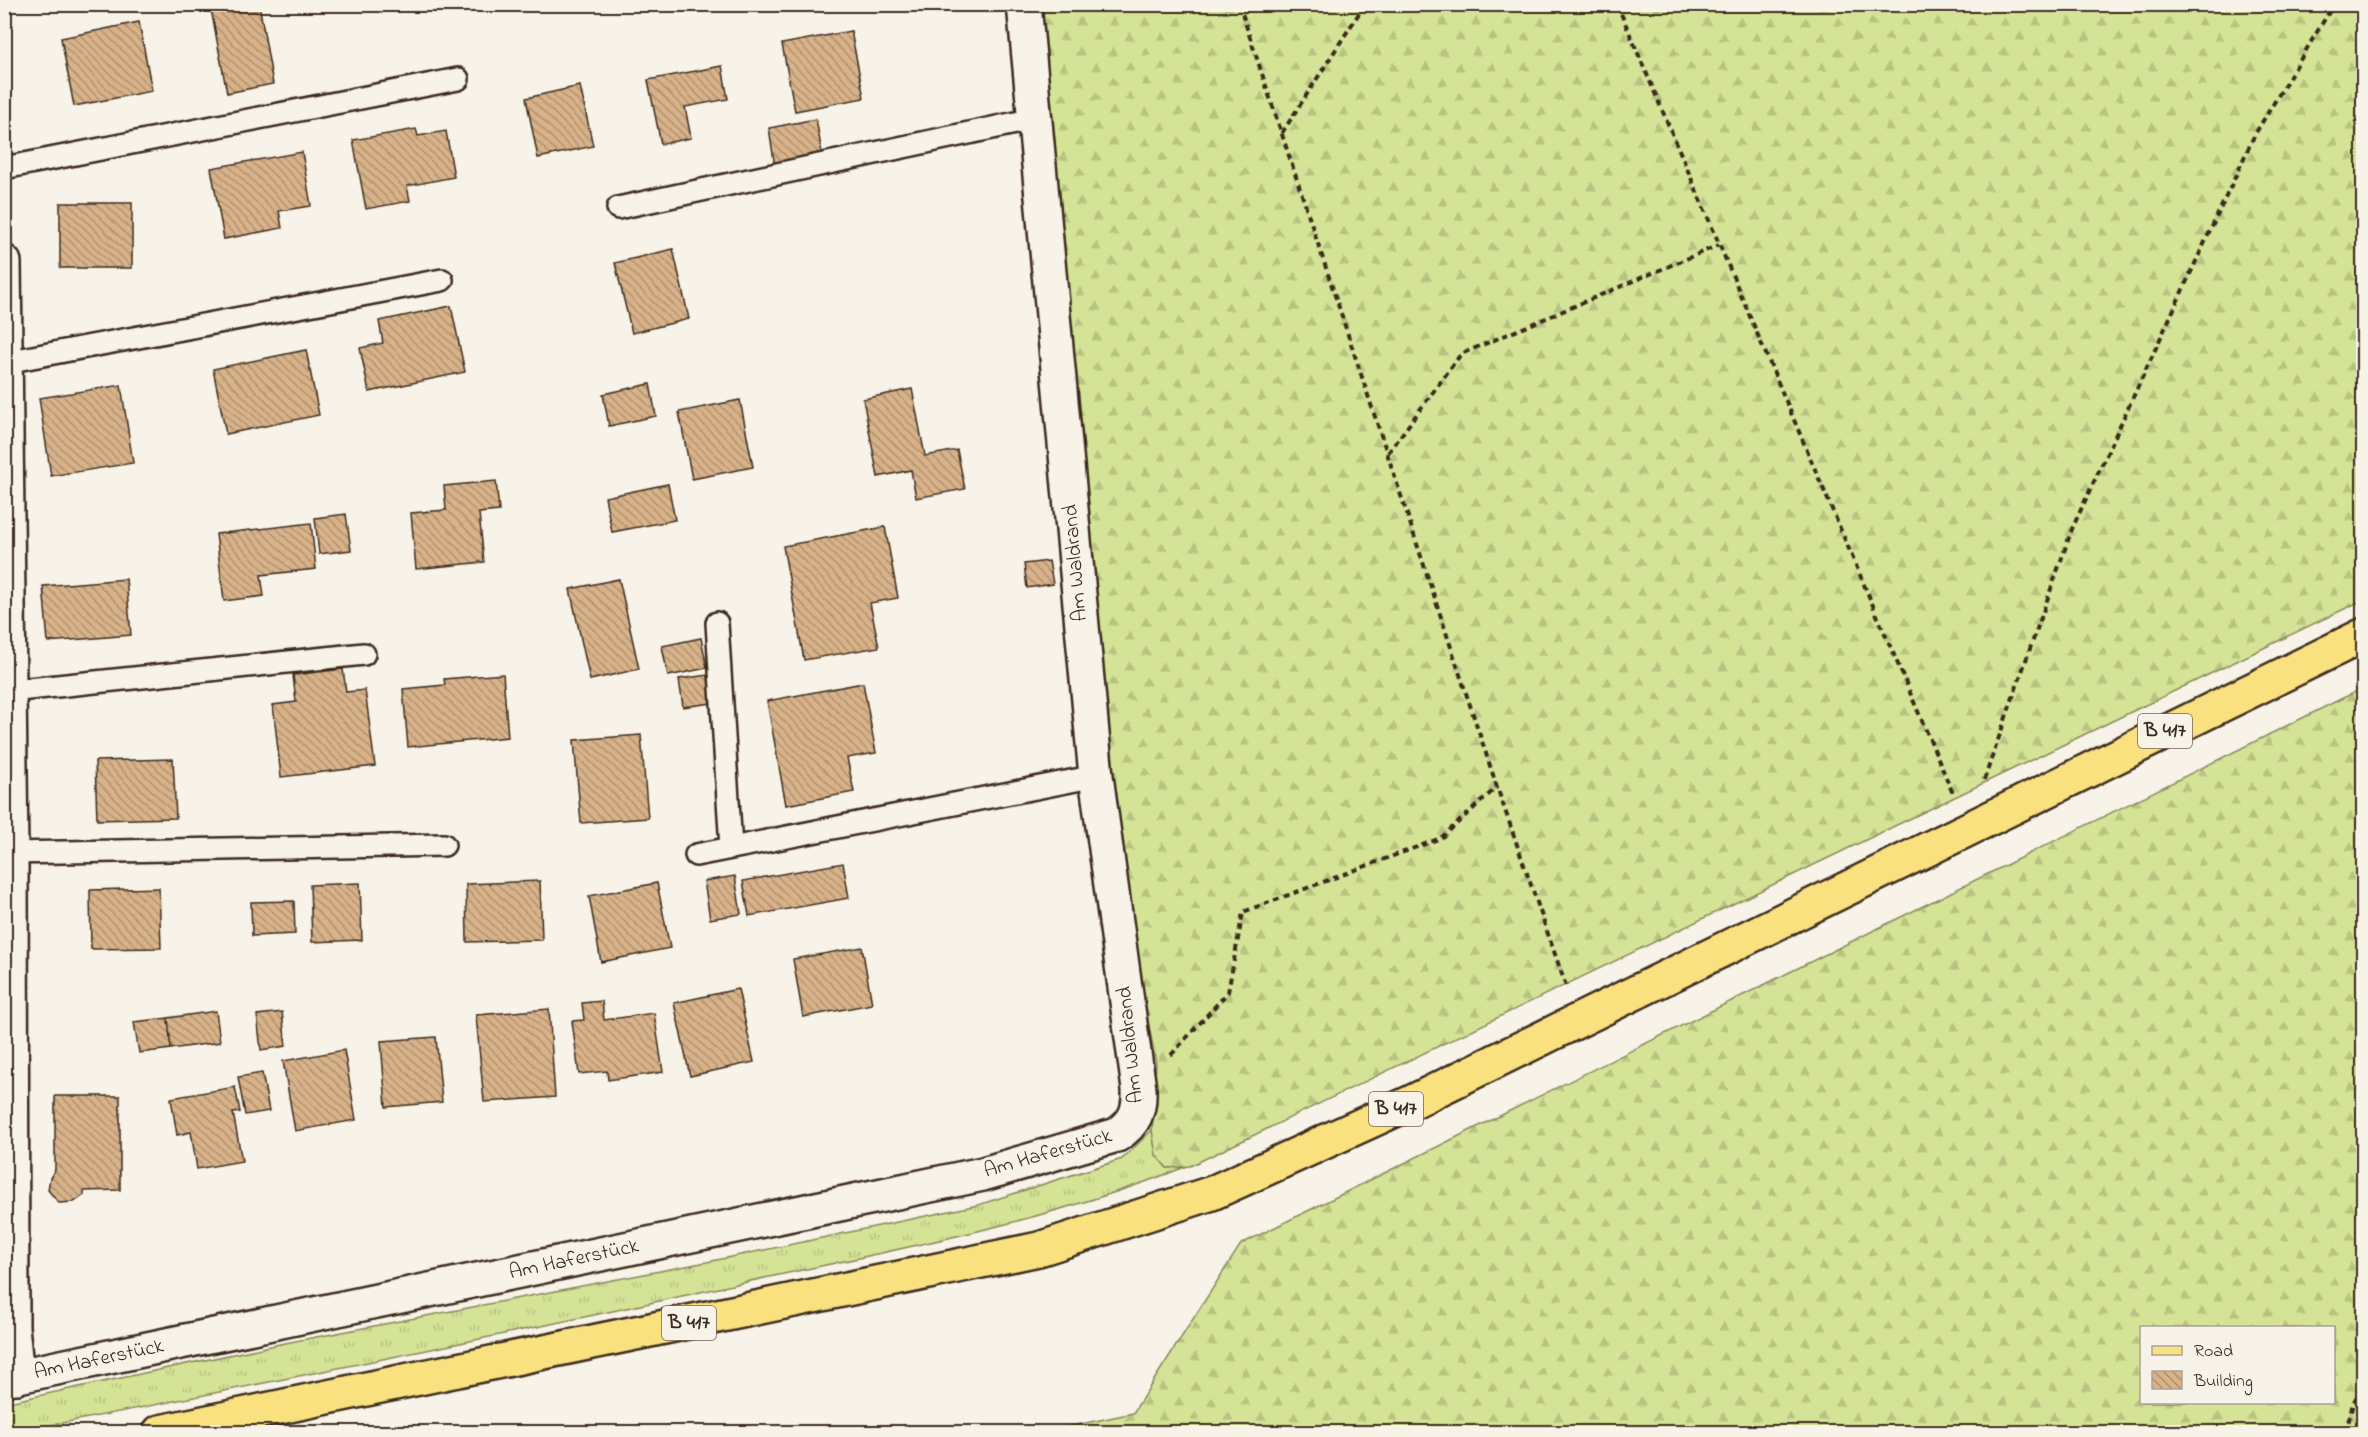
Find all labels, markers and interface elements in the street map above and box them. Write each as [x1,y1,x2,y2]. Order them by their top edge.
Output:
street label: Am Waldrand [1056,503,1096,623]
road number: B 417 [2138,714,2192,748]
street label: Am Waldrand [1110,985,1152,1105]
road number: B 417 [1369,1092,1423,1126]
street label: Am Haferstück [980,1121,1116,1187]
street label: Am Haferstück [506,1231,642,1288]
road number: B 417 [662,1306,716,1340]
legend [2140,1326,2335,1404]
street label: Am Haferstück [31,1331,167,1388]
text: Road [2194,1339,2233,1365]
text: Building [2193,1369,2253,1396]

